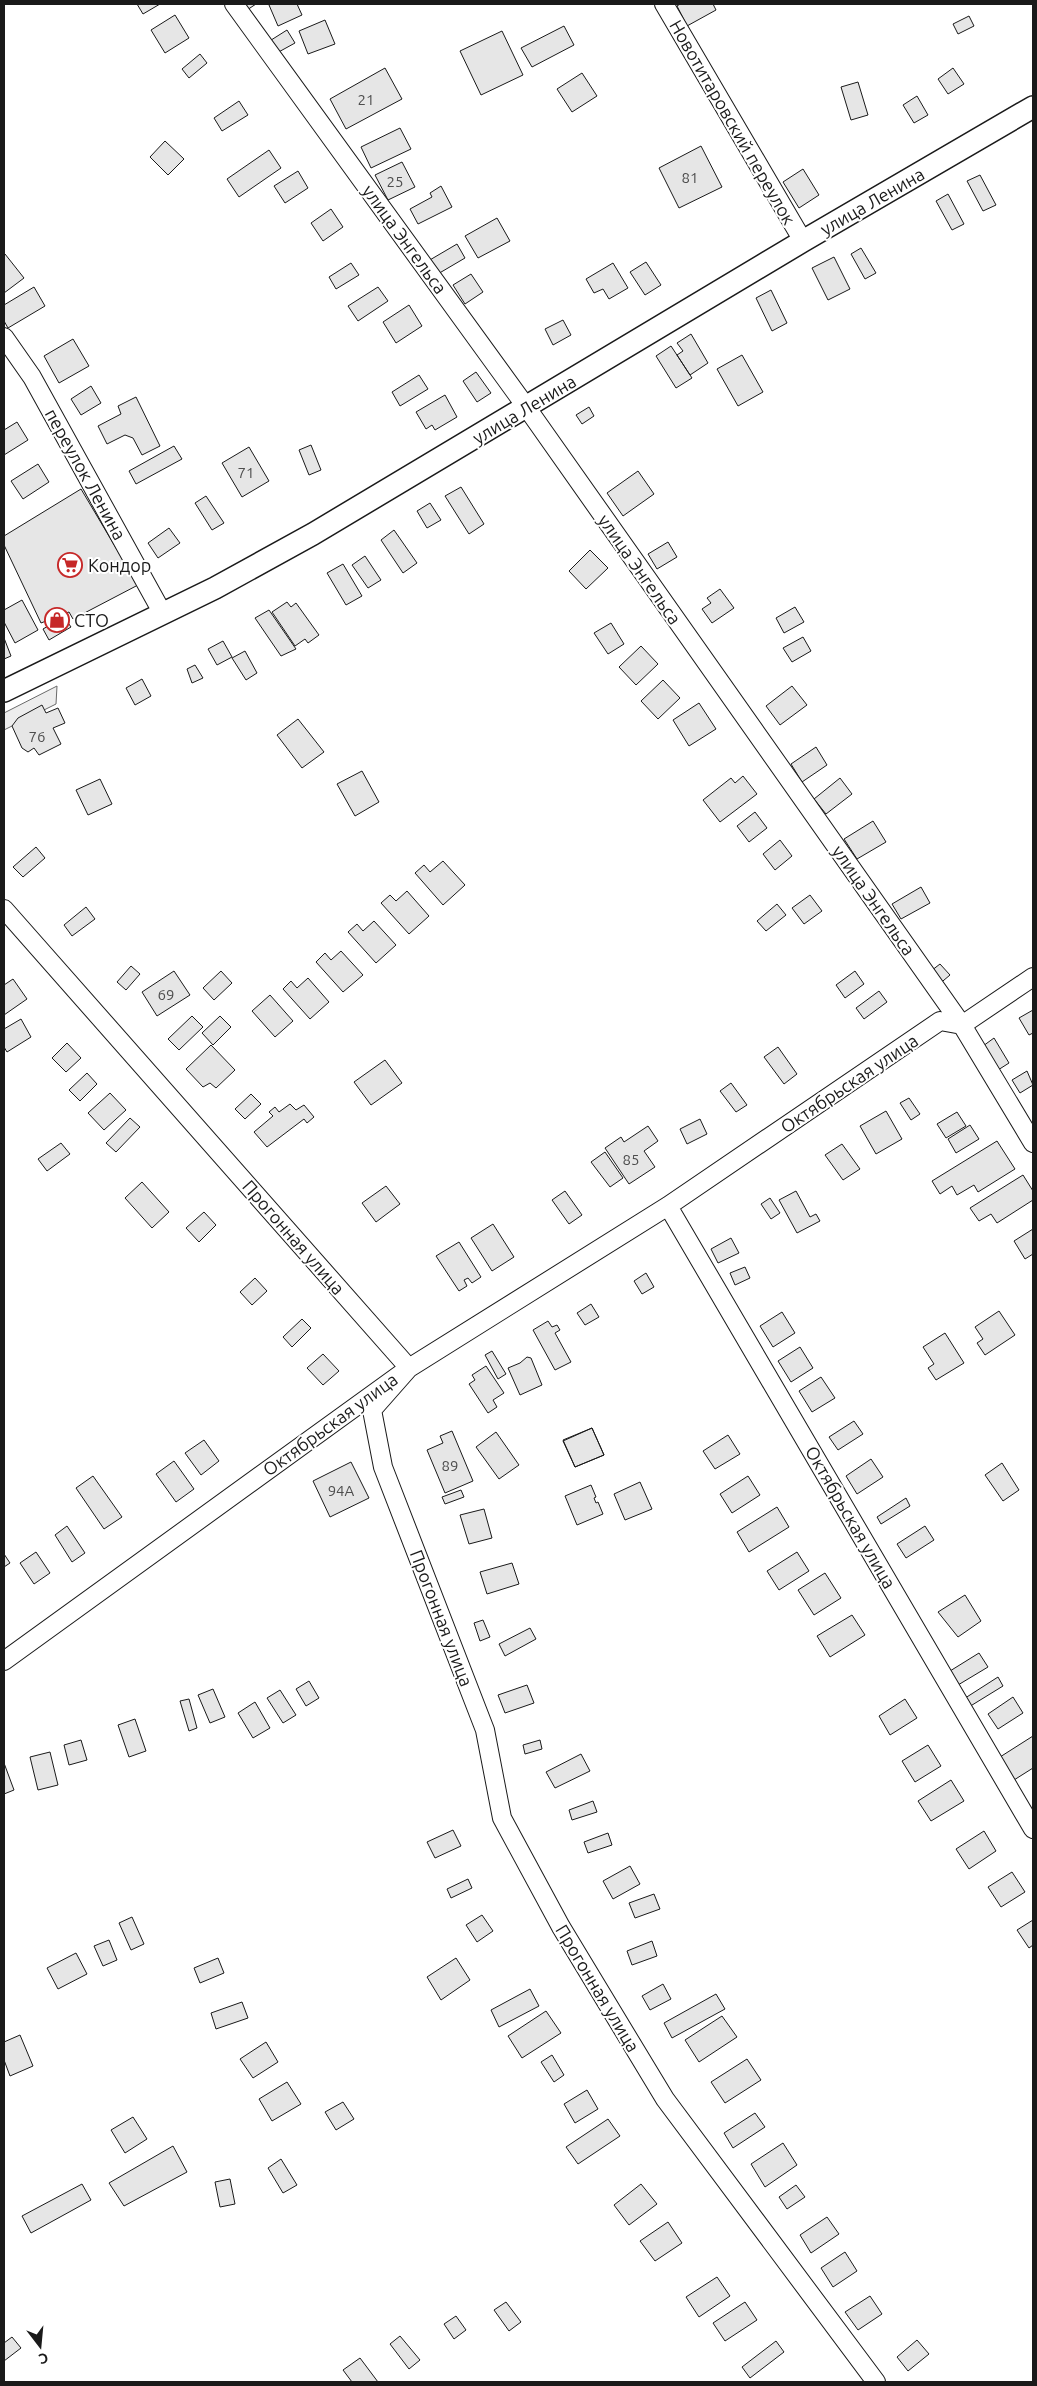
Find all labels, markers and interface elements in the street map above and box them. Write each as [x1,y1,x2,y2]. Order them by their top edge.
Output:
street label: Новотитаровский переулок [666,16,800,228]
house number: 21 [358,91,374,108]
street label: улица Ленина [816,163,928,239]
house number: 81 [682,169,698,186]
house number: 25 [387,173,403,190]
street label: улица Энгельса [359,181,451,297]
street label: улица Ленина [469,370,579,448]
street label: переулок Ленина [42,405,130,543]
house number: 71 [238,464,254,481]
street label: улица Энгельса [595,510,685,628]
supermarket icon: Кондор [57,552,83,578]
place label: Кондор [88,555,151,575]
shop icon: СТО [44,607,70,633]
place label: СТО [74,610,109,630]
house number: 76 [29,728,45,745]
street label: улица Энгельса [829,841,919,959]
house number: 69 [158,986,174,1003]
street label: Октябрьская улица [777,1030,921,1136]
house number: 85 [623,1151,639,1168]
street label: Прогонная улица [239,1176,349,1298]
street label: Октябрьская улица [259,1369,401,1479]
street label: Октябрьская улица [802,1442,900,1592]
house number: 89 [442,1457,458,1474]
house number: 94А [328,1482,355,1499]
street label: Прогонная улица [407,1547,477,1689]
street label: Прогонная улица [552,1921,644,2055]
north arrow [15,2321,65,2371]
text: С [37,2350,50,2367]

